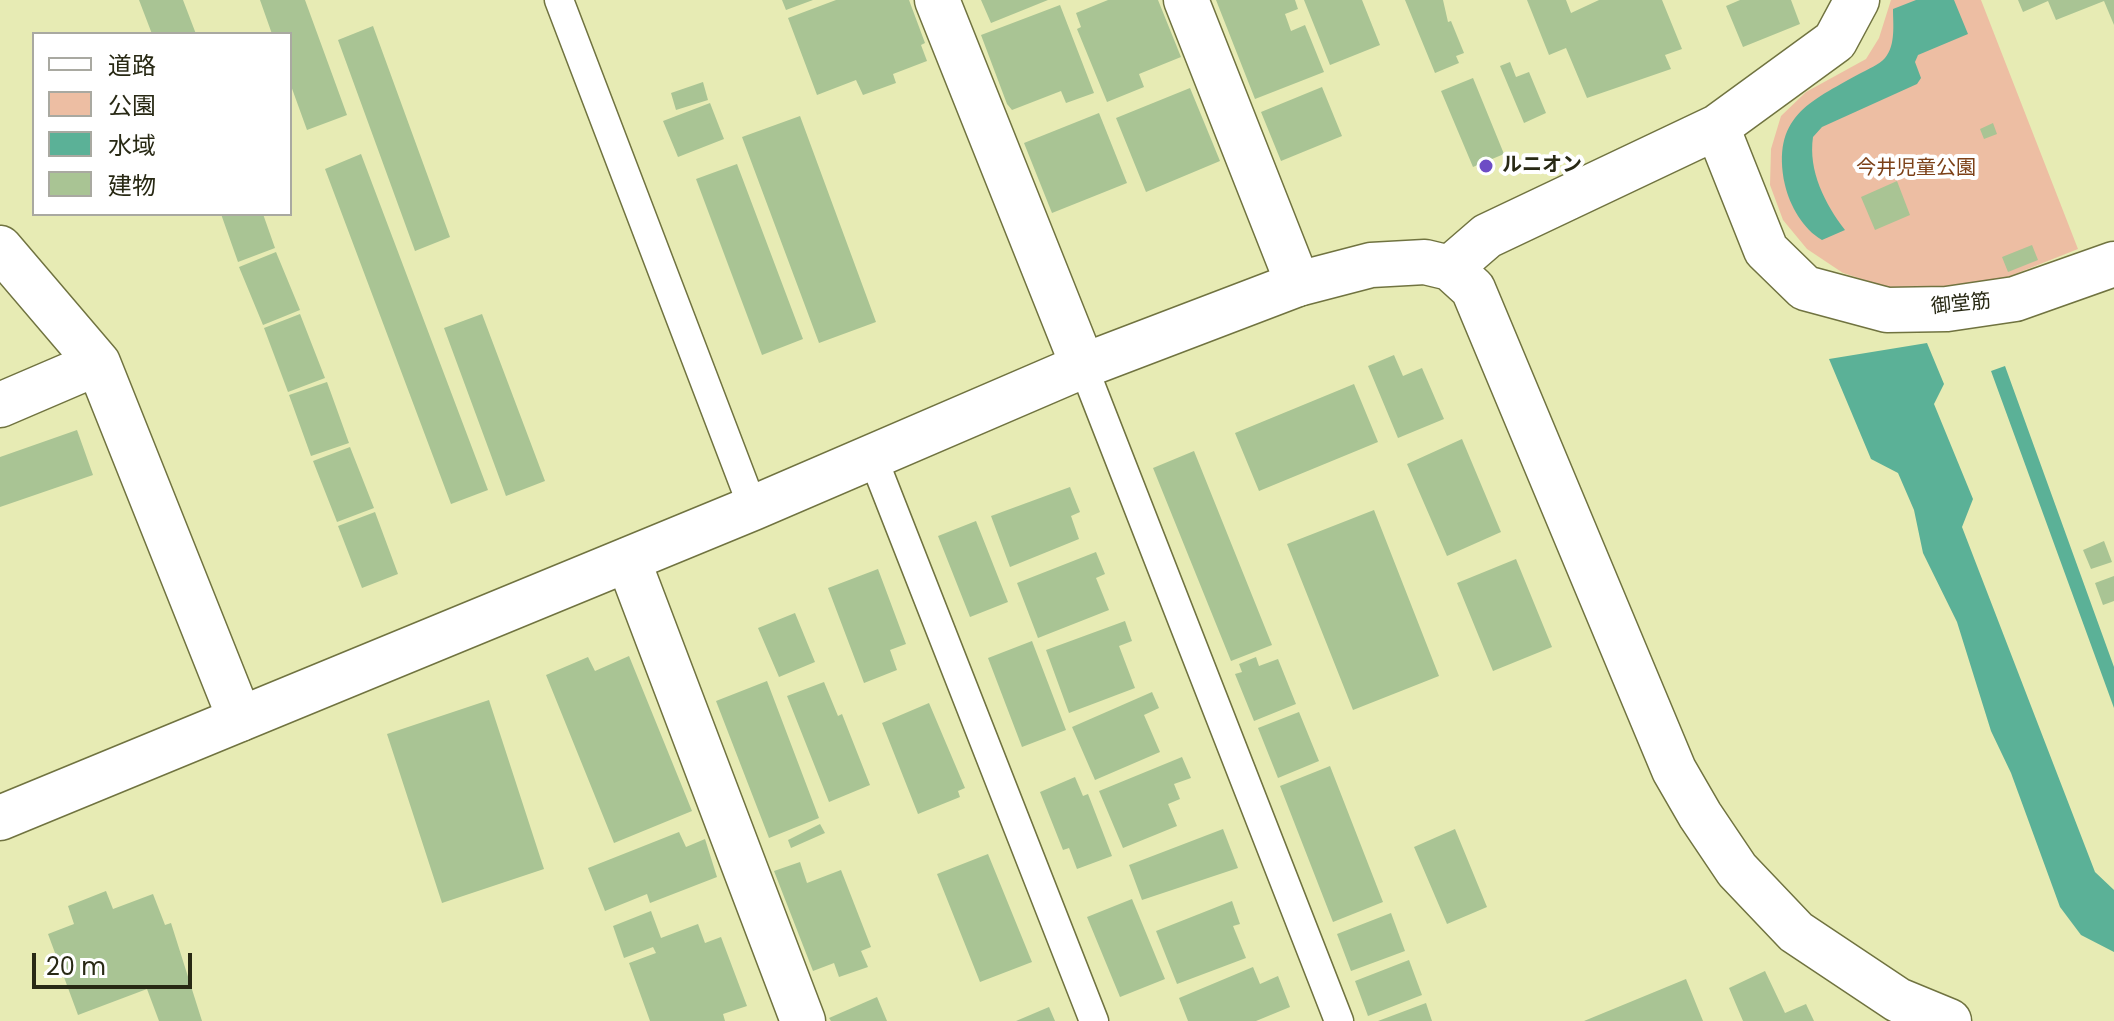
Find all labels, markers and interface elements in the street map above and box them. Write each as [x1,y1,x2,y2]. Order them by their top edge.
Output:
legend [32,32,292,216]
text: 道路 [108,49,156,82]
text: 公園 [108,89,156,122]
text: 水域 [108,129,156,162]
place label: ルニオン [1502,154,1582,178]
marker: ルニオン [1477,157,1495,175]
park label: 今井児童公園 [1856,157,1976,181]
text: 建物 [108,169,156,202]
street label: 御堂筋 [1930,290,1992,320]
scale bar [36,937,196,987]
text: 20 m [46,950,106,983]

